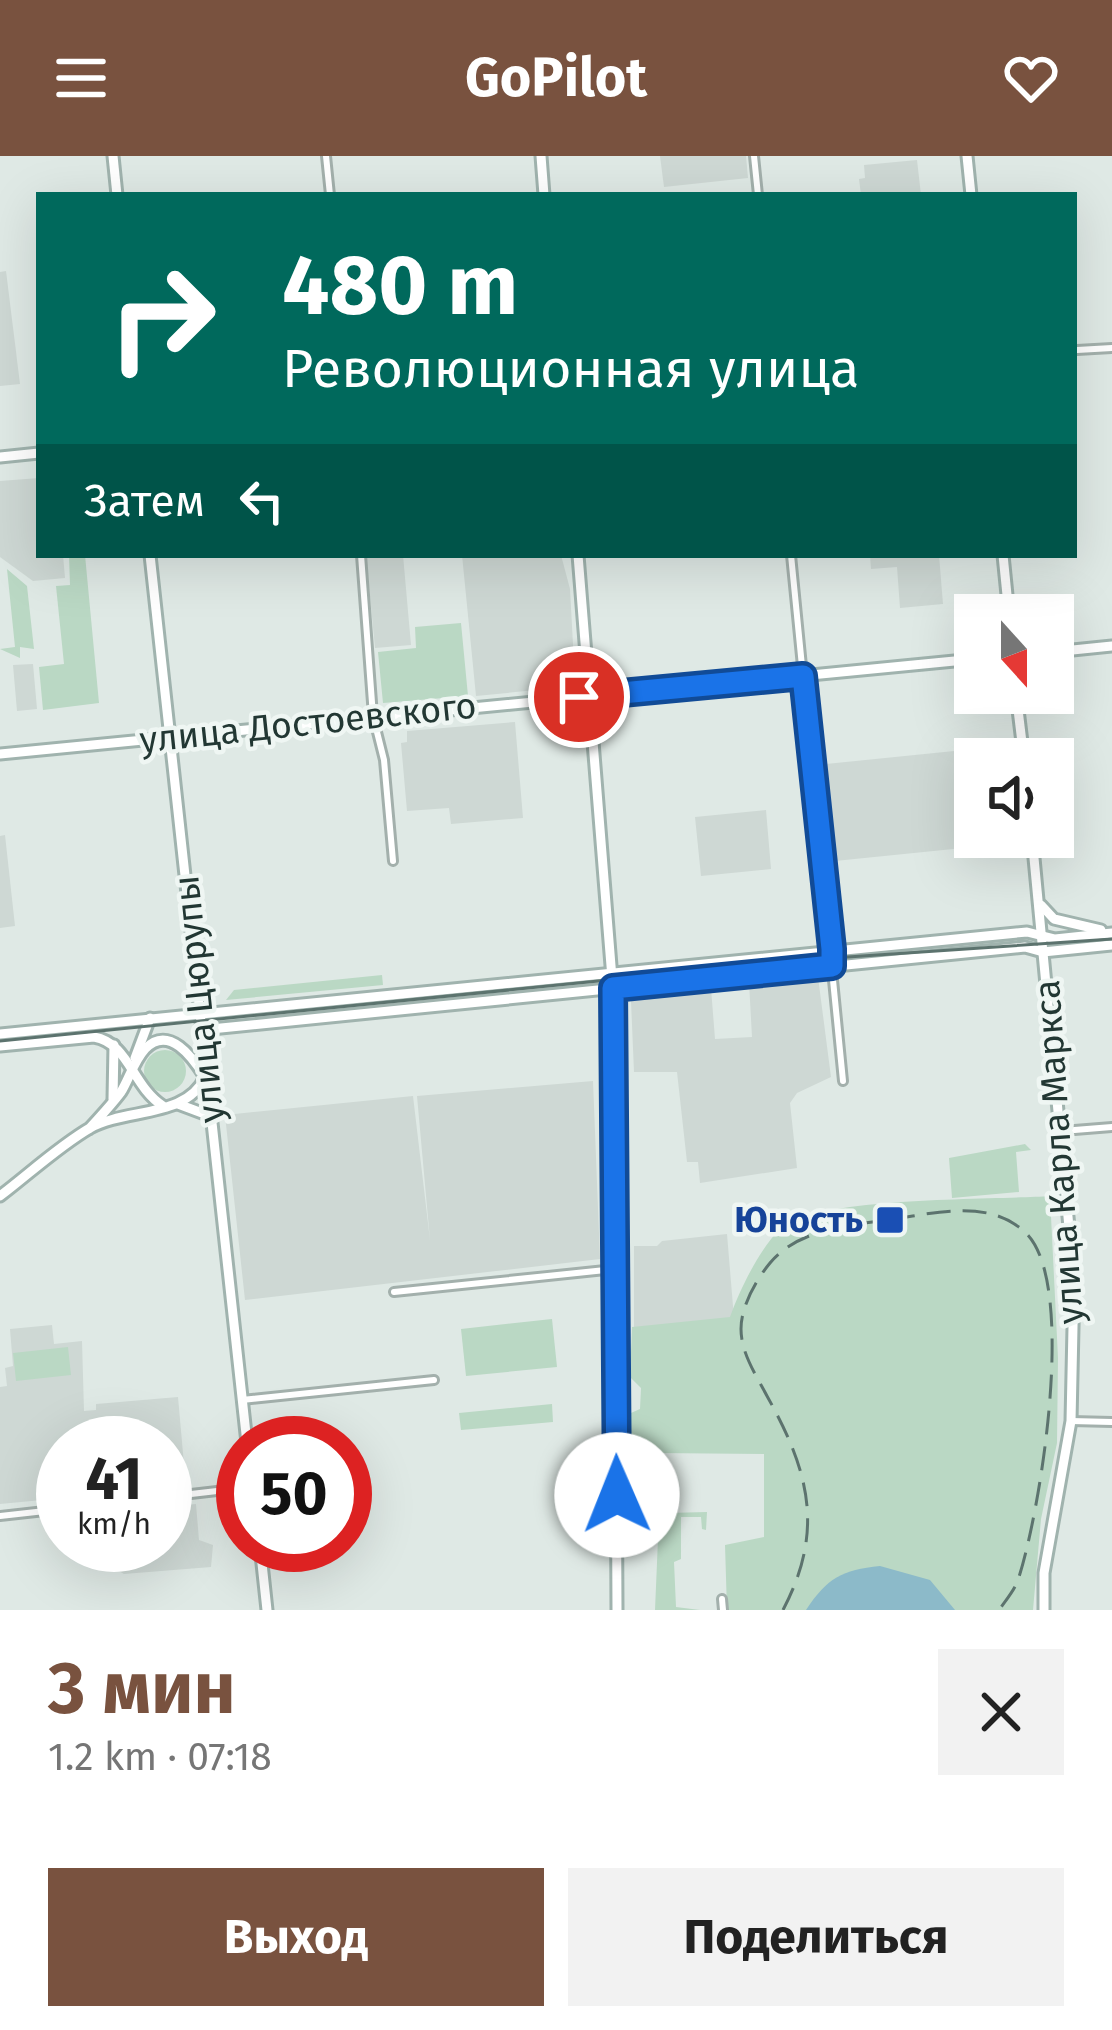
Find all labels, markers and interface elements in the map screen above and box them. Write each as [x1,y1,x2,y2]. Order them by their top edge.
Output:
icon: menu [48,45,114,111]
icon: heart [998,45,1064,111]
text: GoPilot [465,46,647,110]
text: 480 m [282,235,518,336]
icon: right [84,240,240,396]
text: Революционная улица [282,337,859,401]
icon: left [229,468,295,534]
text: Затем [84,474,205,528]
north arrow [954,594,1074,714]
map controls [954,594,1074,858]
pin [528,646,630,748]
icon: arrive [546,664,612,730]
street label: улица Достоевского [137,683,479,763]
button: sound [954,738,1074,858]
street label: улица Цюрупы [164,873,234,1125]
street label: улица Карла Маркса [1025,978,1093,1326]
place label: Юность [734,1198,863,1242]
marker: Юность [874,1204,906,1236]
speed limit sign: 50 [216,1416,372,1572]
position arrow [554,1432,680,1558]
text: 41 [85,1443,143,1515]
text: km/h [77,1506,151,1542]
text: 3 мин [48,1646,236,1732]
button: close [938,1649,1064,1775]
text: 1.2 km · 07:18 [48,1734,272,1780]
button: Выход [48,1868,544,2006]
button: Поделиться [568,1868,1064,2006]

